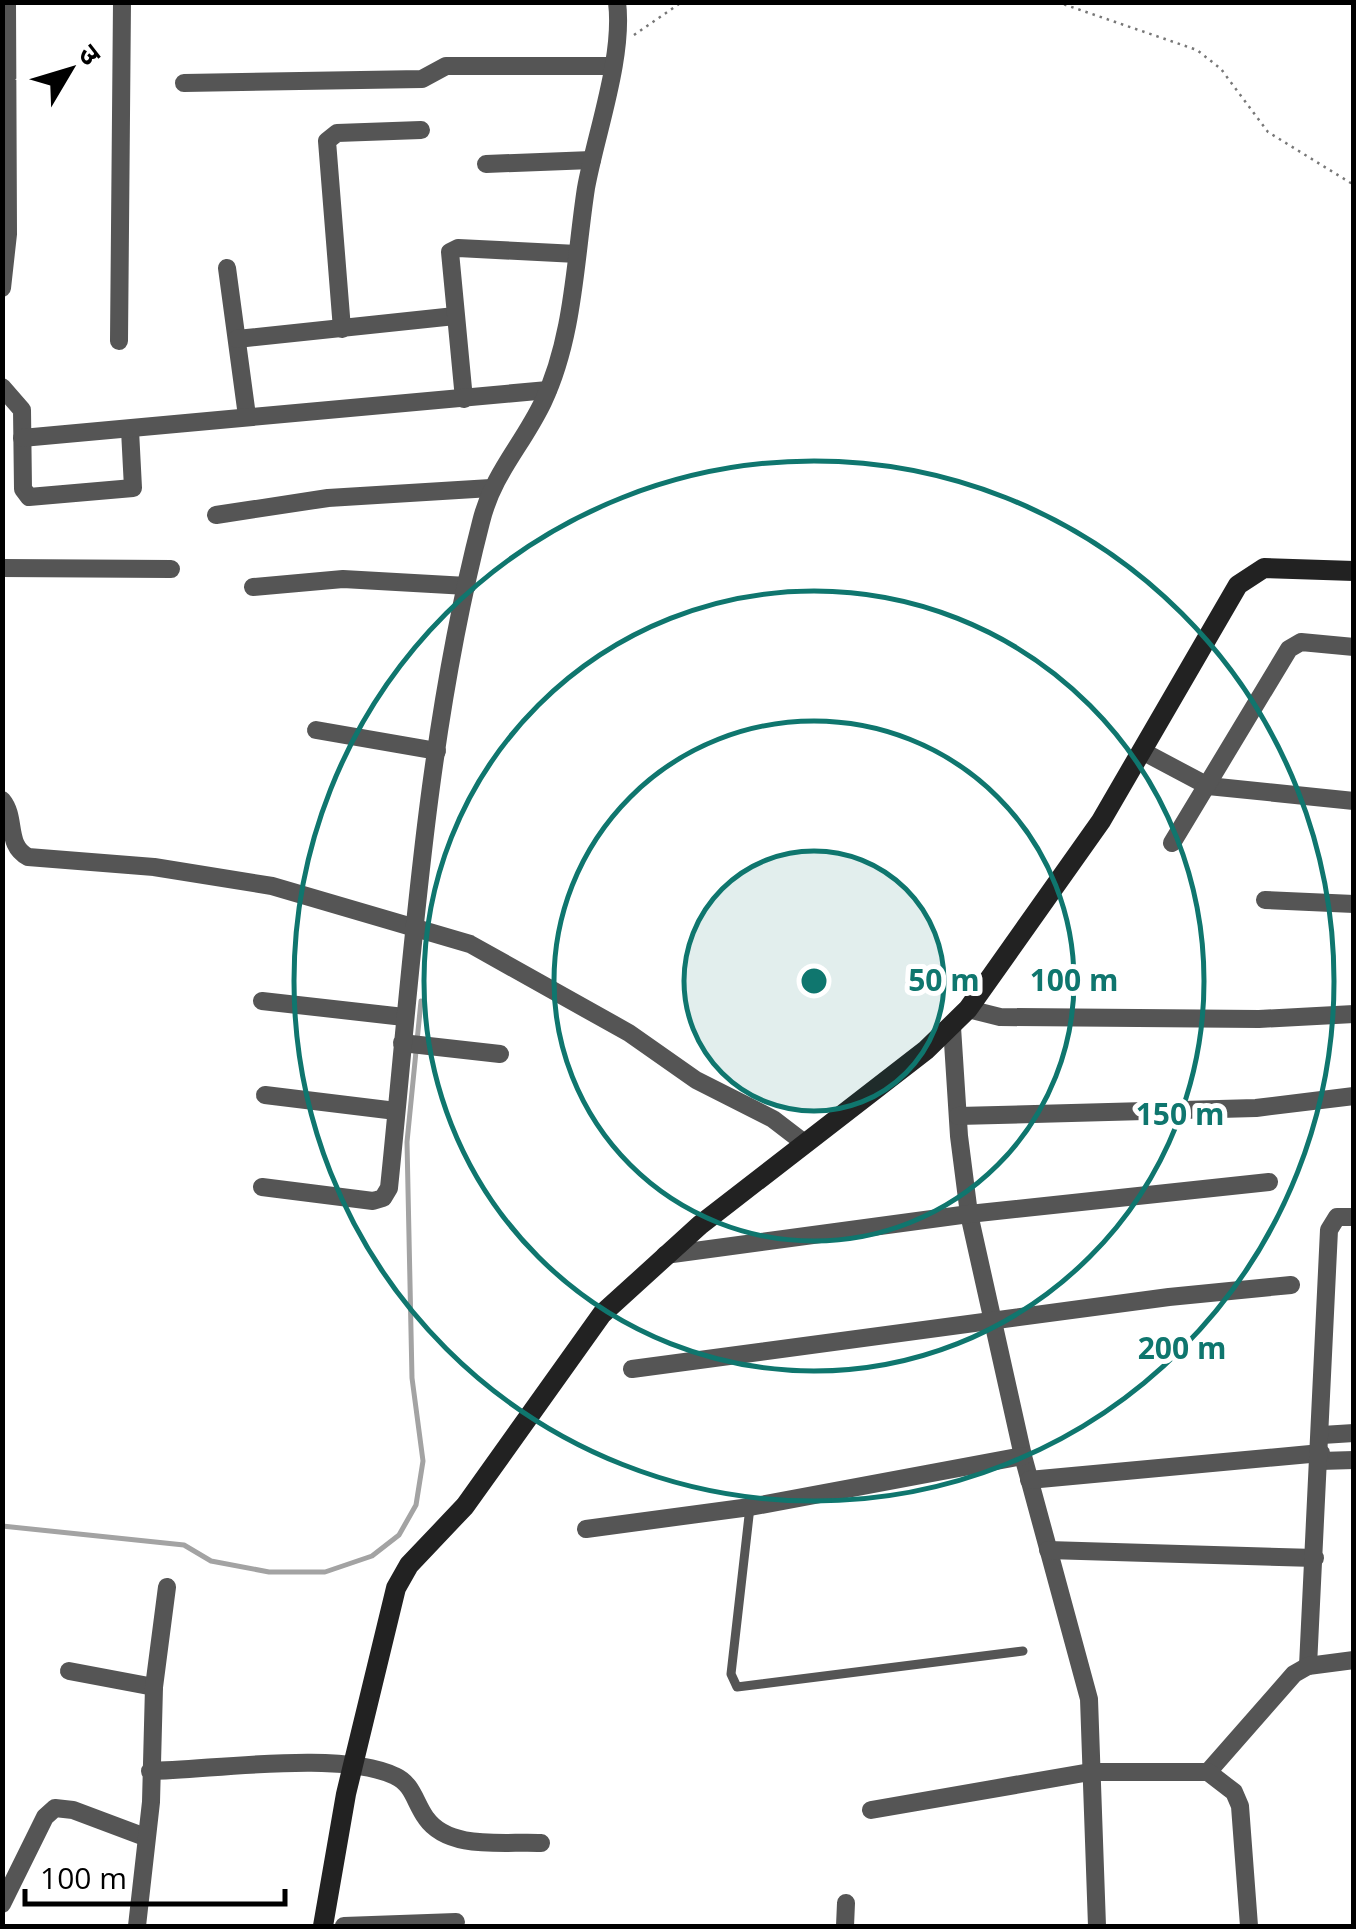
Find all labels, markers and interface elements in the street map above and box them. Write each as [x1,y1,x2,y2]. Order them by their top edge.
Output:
north arrow [20,20,120,120]
text: उ [70,36,111,73]
text: 50 m [908,959,980,1000]
text: 100 m [1030,959,1118,1000]
centre of rings [796,963,832,999]
text: 150 m [1136,1093,1224,1134]
text: 200 m [1138,1327,1226,1368]
scale bar [25,1844,285,1906]
text: 100 m [40,1857,127,1898]

